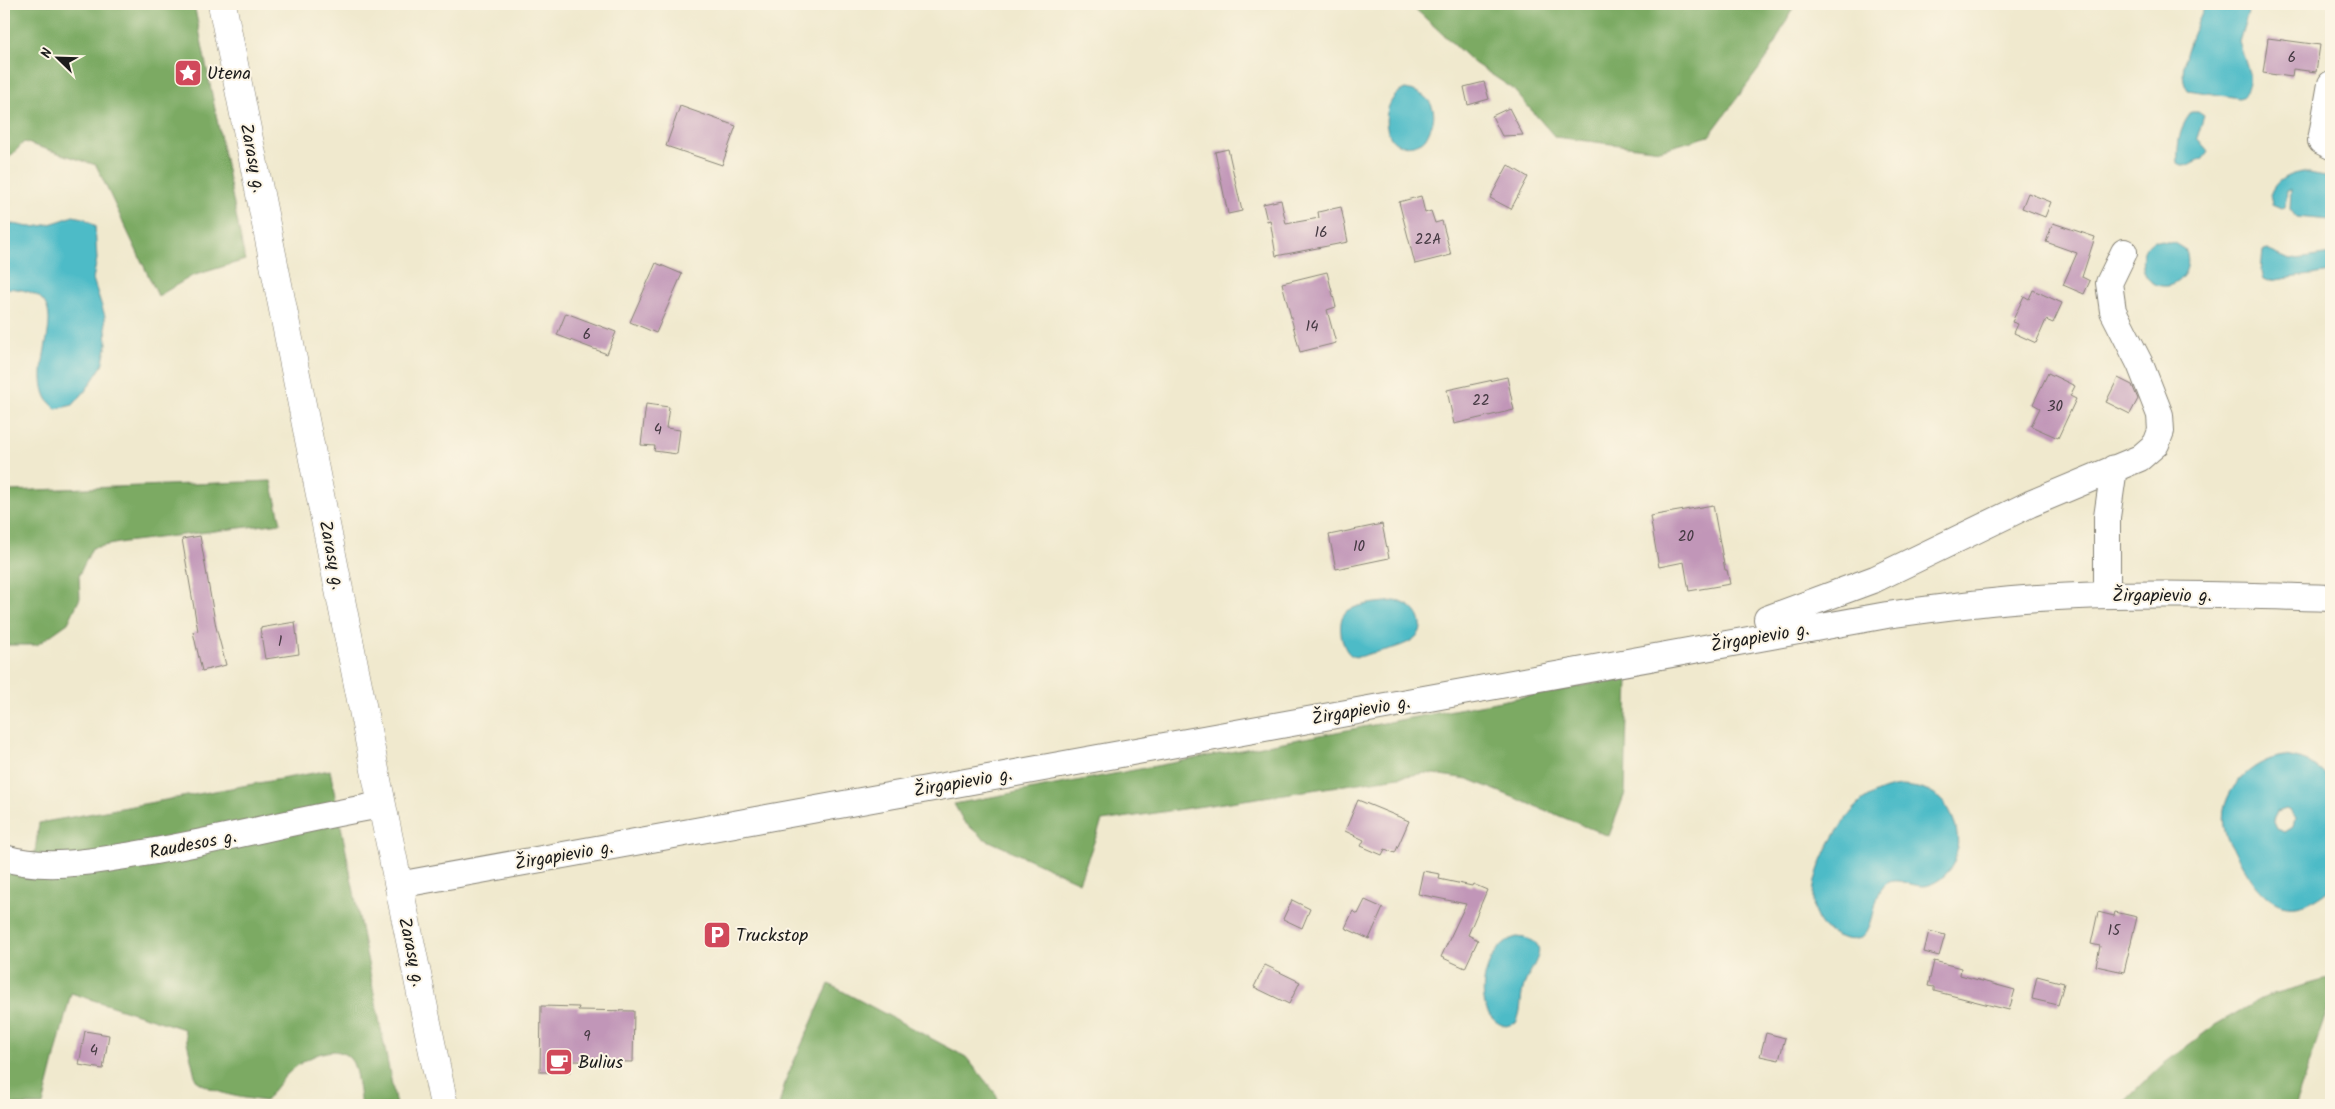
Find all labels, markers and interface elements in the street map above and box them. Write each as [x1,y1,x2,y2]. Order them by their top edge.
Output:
north arrow [32,32,82,82]
text: N [35,45,59,62]
house number: 6 [2288,46,2296,70]
place icon: Utena [173,58,203,88]
place label: Utena [207,60,251,89]
street label: Zarasų g. [231,121,272,196]
house number: 16 [1314,221,1328,245]
house number: 22A [1415,228,1441,252]
house number: 14 [1306,315,1318,339]
house number: 6 [583,323,591,347]
house number: 22 [1472,389,1490,413]
house number: 30 [2047,395,2064,419]
house number: 4 [654,418,662,442]
street label: Zarasų g. [310,518,351,593]
house number: 20 [1678,525,1695,549]
house number: 10 [1353,535,1366,559]
street label: Žirgapievio g. [2112,582,2212,611]
street label: Žirgapievio g. [1709,616,1812,661]
house number: 1 [278,630,283,654]
street label: Žirgapievio g. [1310,689,1413,734]
street label: Žirgapievio g. [912,761,1015,806]
street label: Raudesos g. [147,823,239,868]
street label: Žirgapievio g. [513,834,616,879]
street label: Zarasų g. [389,915,432,990]
house number: 15 [2108,919,2121,943]
parking icon: Truckstop [702,920,732,950]
place label: Truckstop [736,922,808,951]
house number: 9 [583,1025,591,1049]
house number: 4 [90,1039,98,1063]
cafe icon: Bulius [544,1047,574,1077]
place label: Bulius [578,1049,623,1078]

